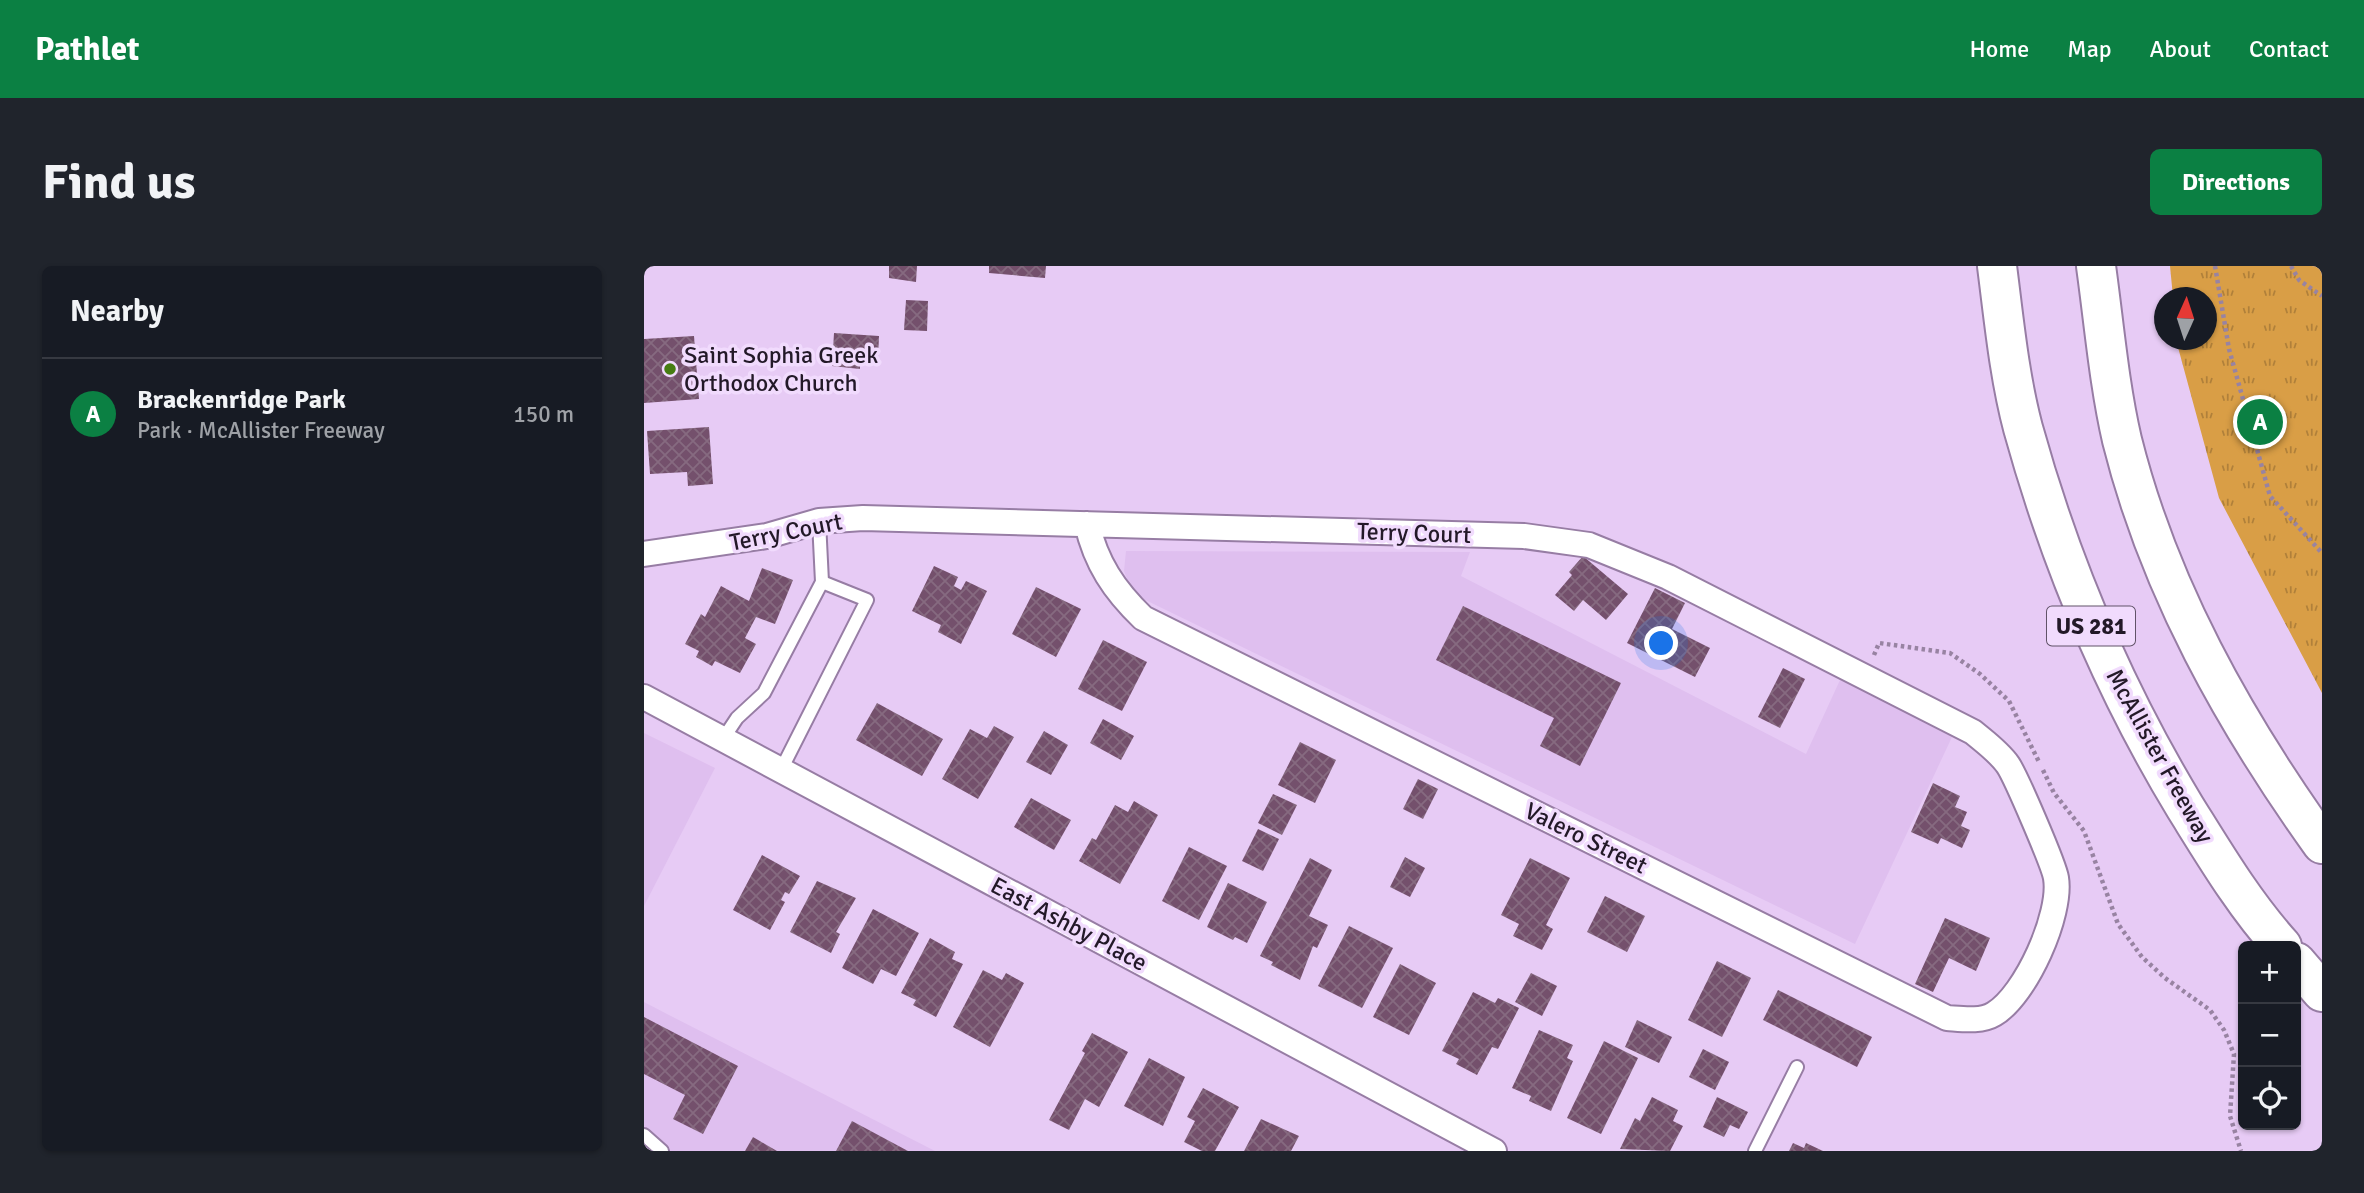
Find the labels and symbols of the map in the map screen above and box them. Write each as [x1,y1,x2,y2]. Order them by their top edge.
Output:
north arrow [2154,287,2217,350]
place label: Saint Sophia Greek Orthodox Church [684,340,878,398]
marker: Saint Sophia Greek Orthodox Church [662,361,678,377]
pin: A [2237,396,2283,448]
street label: Terry Court [727,506,845,558]
street label: Terry Court [1356,516,1472,550]
road number: US 281 [2047,606,2135,646]
your location [1644,626,1678,660]
street label: McAllister Freeway [2100,664,2220,848]
street label: Valero Street [1520,795,1652,881]
street label: East Ashby Place [986,870,1152,978]

